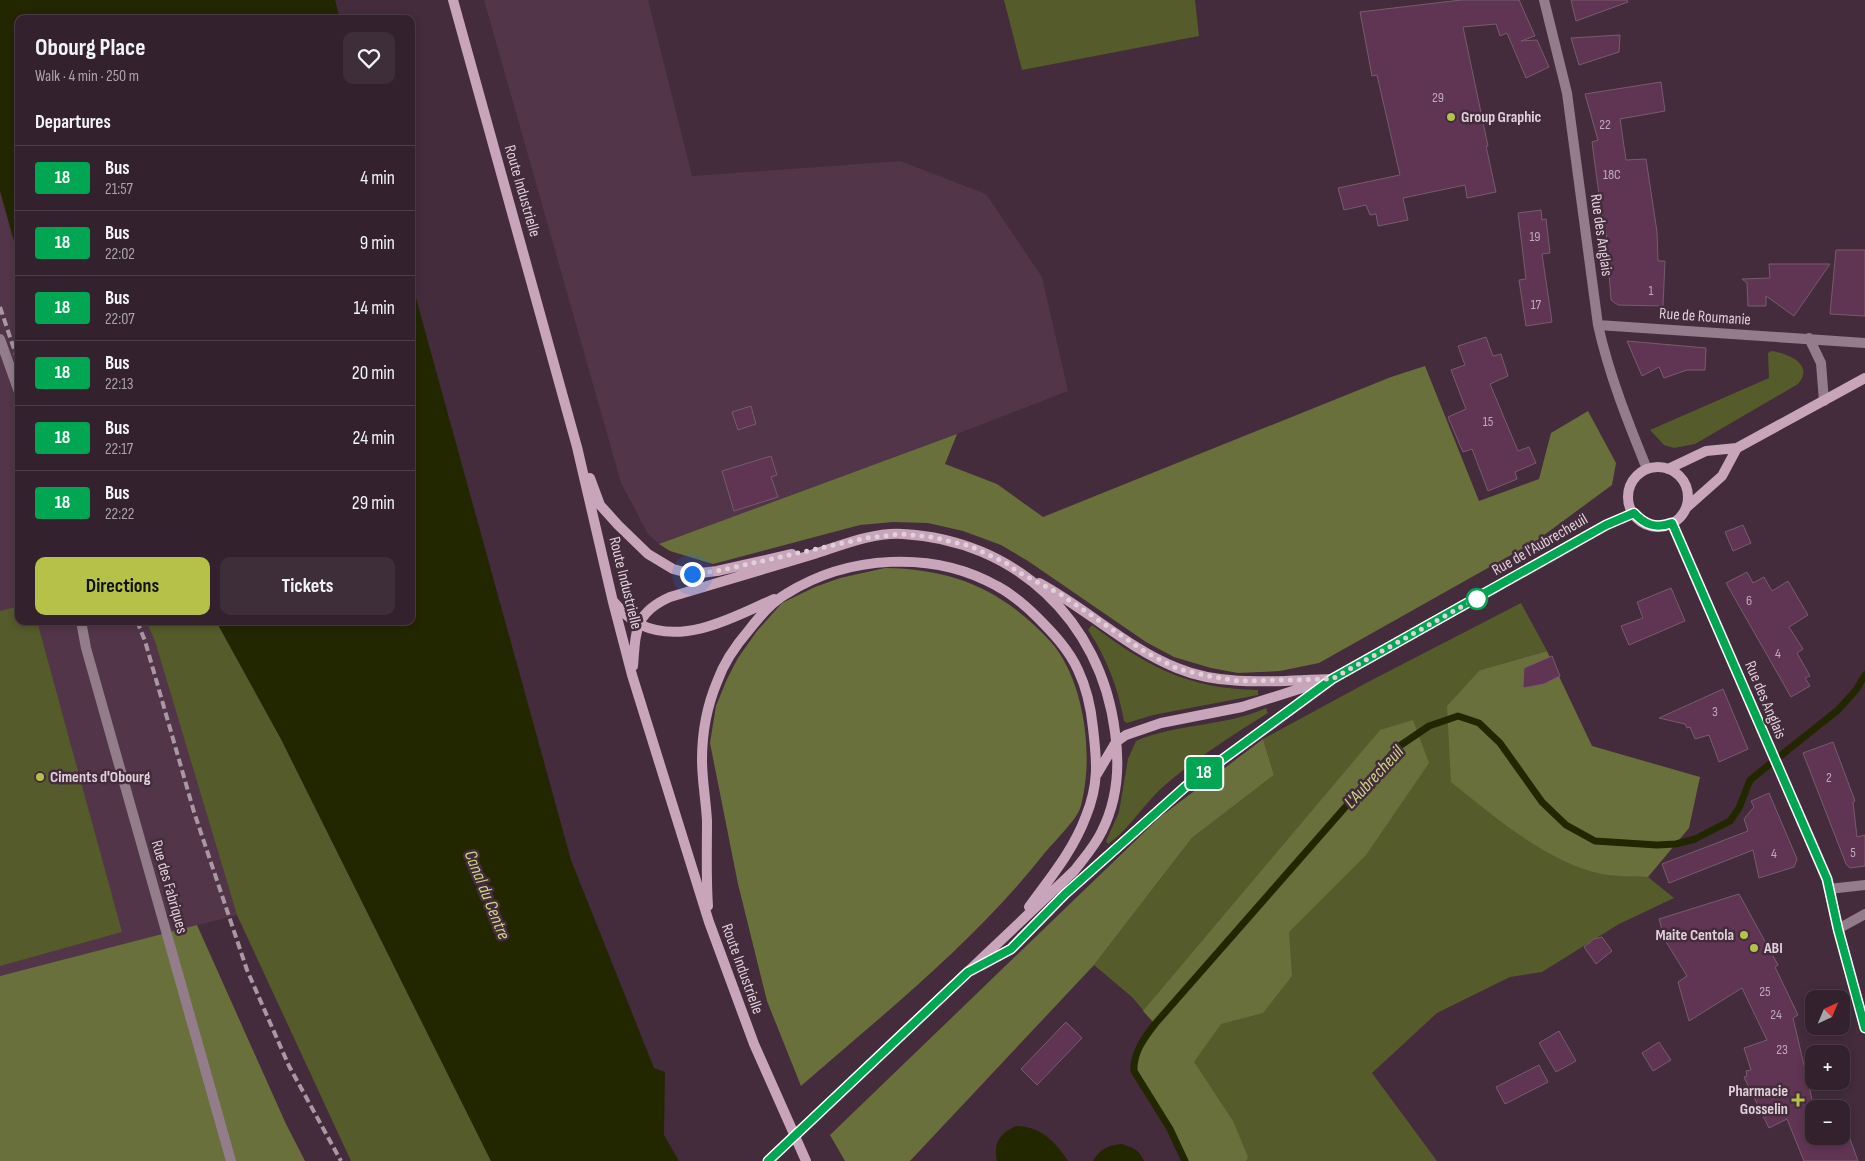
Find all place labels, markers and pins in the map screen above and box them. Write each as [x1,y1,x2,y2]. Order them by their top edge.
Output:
place label: Group Graphic [1461,108,1542,127]
marker: Group Graphic [1445,111,1457,123]
unlabelled marker [1466,588,1488,610]
place label: Ciments d'Obourg [50,768,151,787]
marker: Ciments d'Obourg [34,771,46,783]
place label: Maite Centola [1655,926,1734,945]
marker: Maite Centola [1738,929,1750,941]
place label: ABI [1763,939,1783,958]
marker: ABI [1748,942,1760,954]
place label: Pharmacie Gosselin [1728,1082,1788,1119]
marker: Pharmacie Gosselin [1792,1094,1804,1106]

